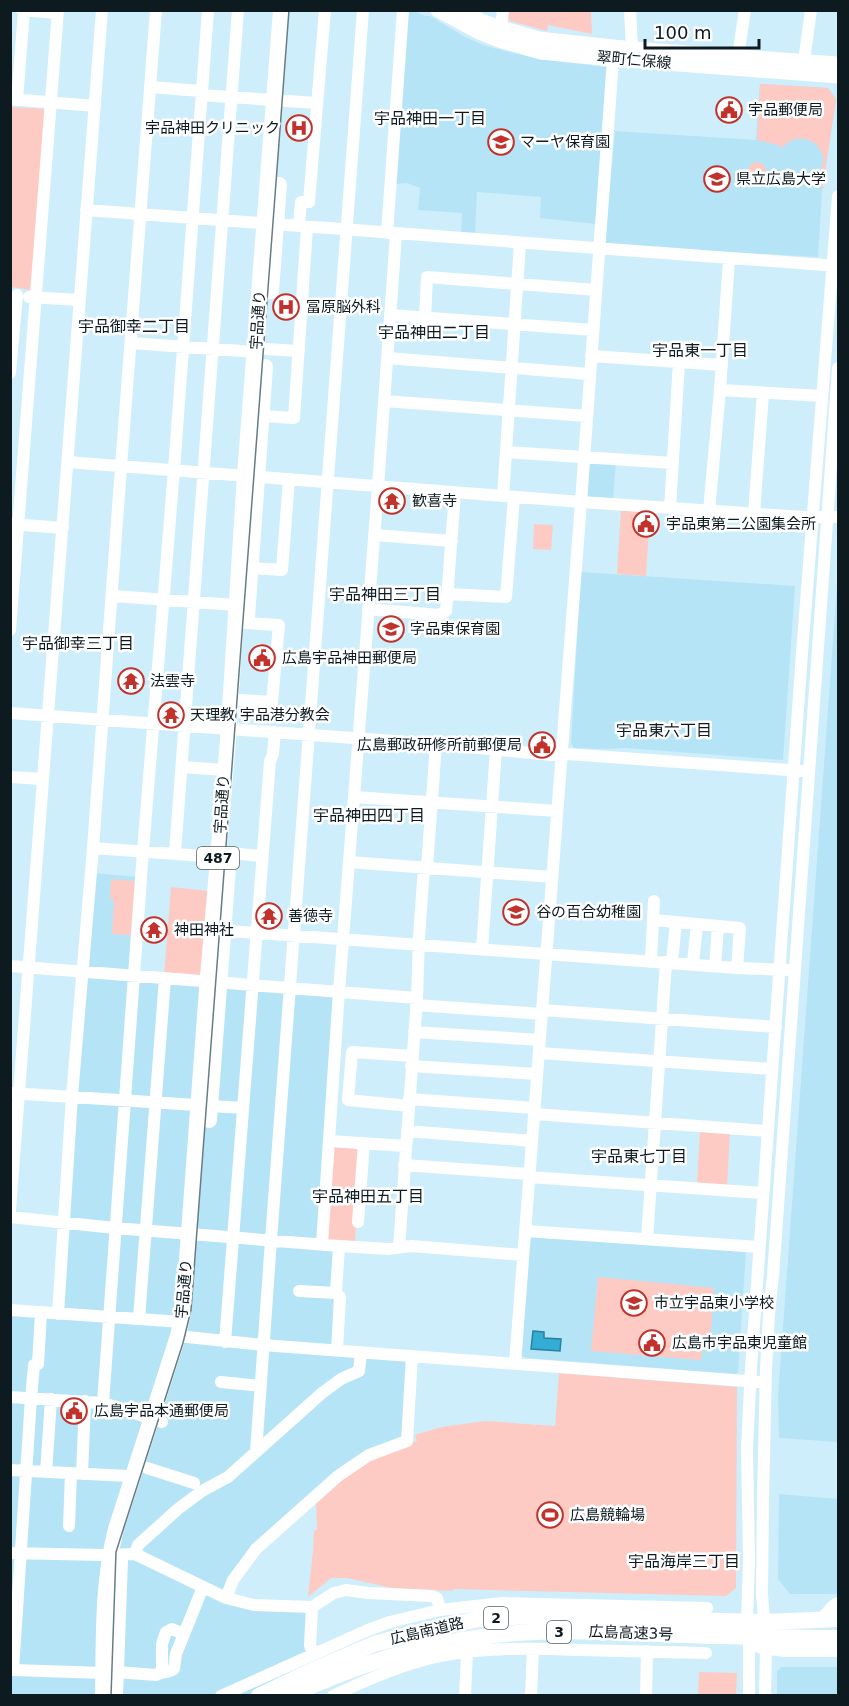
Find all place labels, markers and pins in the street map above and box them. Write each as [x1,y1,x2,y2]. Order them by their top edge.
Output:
public building icon: 宇品郵便局 [714,95,744,125]
place label: 宇品郵便局 [748,101,823,119]
hospital icon: 宇品神田クリニック [284,113,314,143]
place label: 宇品神田クリニック [145,119,280,137]
school or university icon: マーヤ保育園 [486,127,516,157]
place label: マーヤ保育園 [520,133,610,151]
school or university icon: 県立広島大学 [702,164,732,194]
place label: 県立広島大学 [736,170,826,188]
hospital icon: 冨原脳外科 [271,292,301,322]
place label: 冨原脳外科 [306,298,381,316]
temple icon: 歓喜寺 [377,486,407,516]
place label: 歓喜寺 [412,492,457,510]
public building icon: 宇品東第二公園集会所 [631,509,661,539]
place label: 宇品東第二公園集会所 [666,515,816,533]
school or university icon: 字品東保育園 [376,614,406,644]
place label: 字品東保育園 [410,620,500,638]
public building icon: 広島宇品神田郵便局 [247,643,277,673]
place label: 広島宇品神田郵便局 [282,649,417,667]
temple icon: 法雲寺 [116,666,146,696]
place label: 法雲寺 [150,672,195,690]
temple icon: 天理教 宇品港分教会 [156,700,186,730]
place label: 天理教 宇品港分教会 [190,706,330,724]
public building icon: 広島郵政研修所前郵便局 [527,730,557,760]
place label: 広島郵政研修所前郵便局 [357,736,522,754]
school or university icon: 谷の百合幼稚園 [501,897,531,927]
temple icon: 善徳寺 [254,901,284,931]
place label: 谷の百合幼稚園 [536,903,641,921]
place label: 善徳寺 [288,907,333,925]
temple icon: 神田神社 [139,915,169,945]
place label: 神田神社 [174,921,234,939]
school or university icon: 市立宇品東小学校 [619,1288,649,1318]
place label: 市立宇品東小学校 [654,1294,774,1312]
public building icon: 広島市宇品東児童館 [637,1328,667,1358]
place label: 広島市宇品東児童館 [672,1334,807,1352]
public building icon: 広島宇品本通郵便局 [59,1396,89,1426]
place label: 広島宇品本通郵便局 [94,1402,229,1420]
sports icon: 広島競輪場 [535,1500,565,1530]
place label: 広島競輪場 [570,1506,645,1524]

